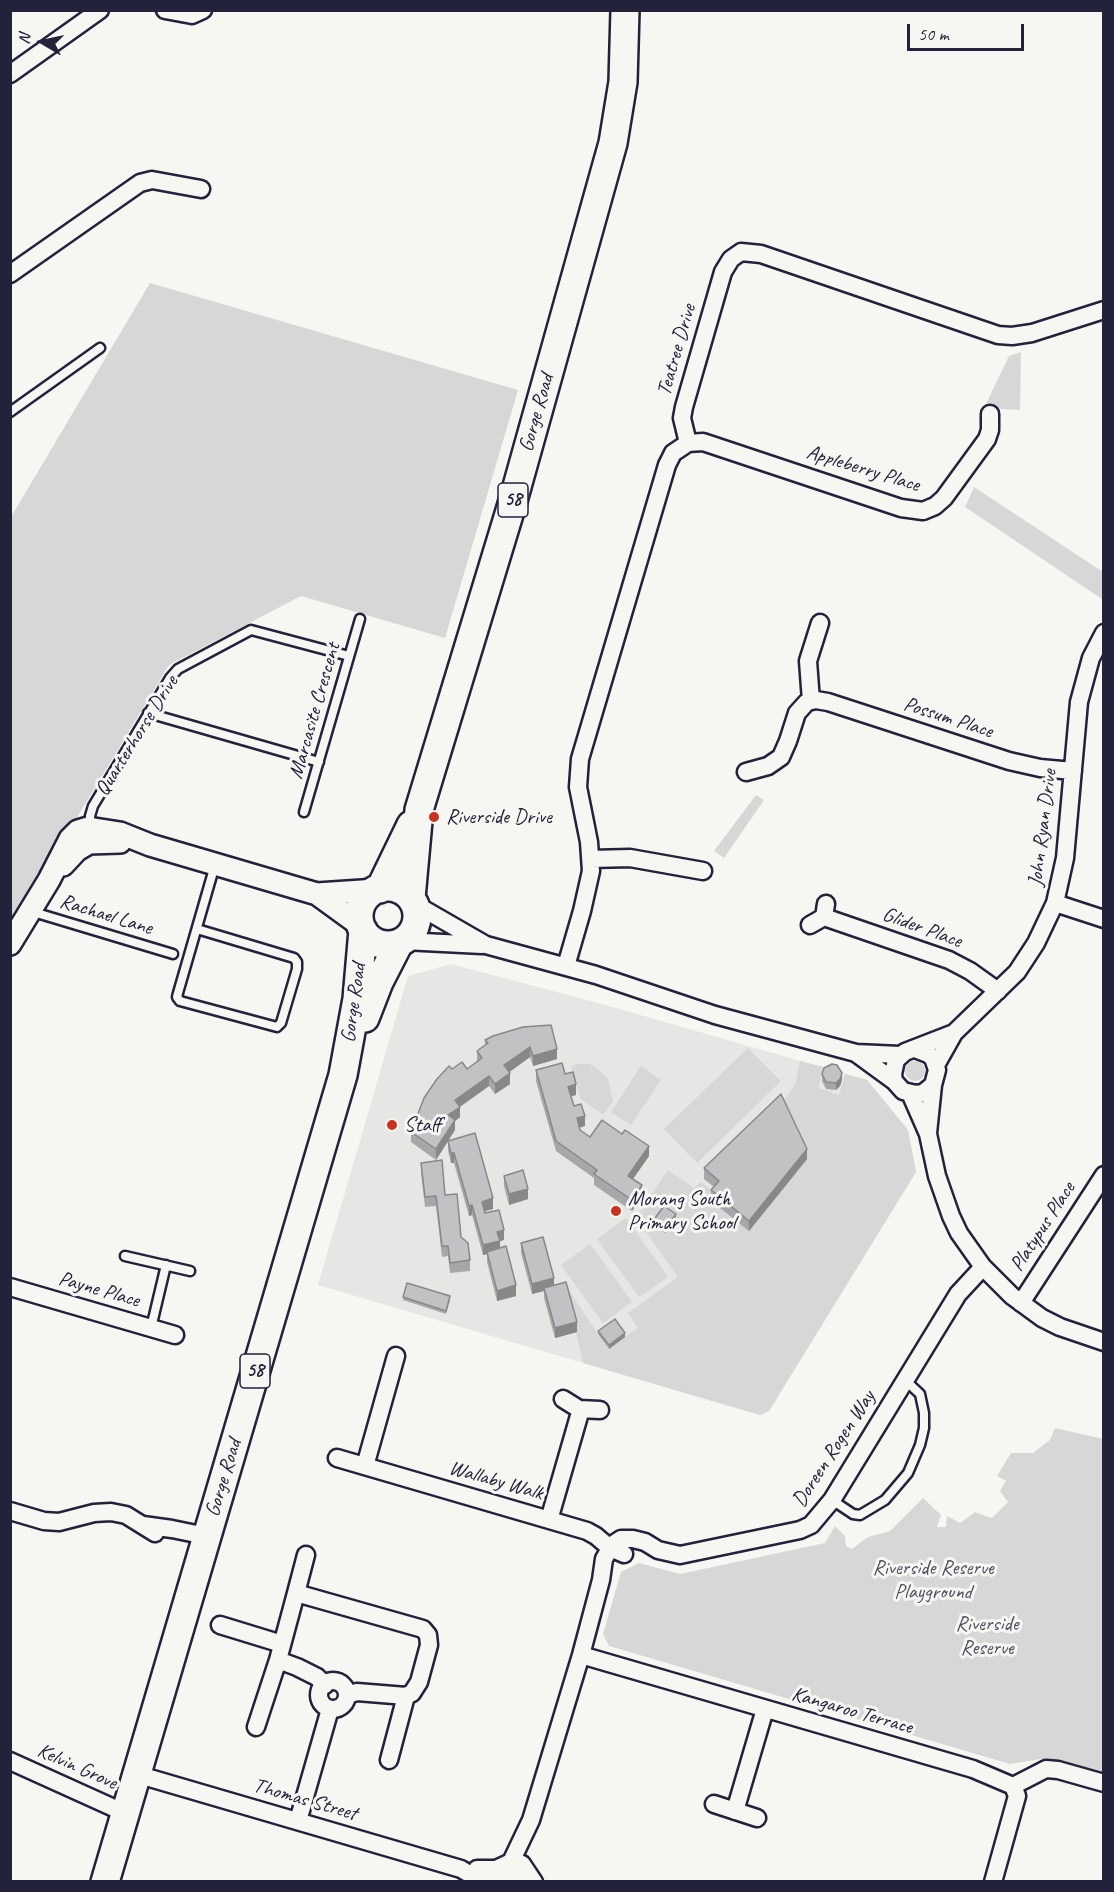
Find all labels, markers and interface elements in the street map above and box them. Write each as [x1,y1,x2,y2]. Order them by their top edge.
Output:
north arrow [12,12,72,72]
scale bar [910,12,1027,50]
text: 50 m [918,23,949,45]
text: N [14,33,35,46]
street label: Teatree Drive [652,301,702,399]
street label: Gorge Road [514,371,560,455]
street label: Appleberry Place [803,440,923,498]
road number: 58 [498,483,528,517]
street label: Marcasite Crescent [284,640,346,782]
street label: Quarterhorse Drive [90,671,184,801]
street label: Possum Place [900,692,996,744]
street label: John Ryan Drive [1023,768,1063,888]
place label: Riverside Drive [446,804,552,830]
marker: Riverside Drive [427,810,441,824]
street label: Rachael Lane [57,889,155,941]
street label: Glider Place [879,902,965,954]
street label: Gorge Road [336,962,372,1044]
place label: Staff [404,1112,441,1138]
marker: Staff [385,1118,399,1132]
street label: Platypus Place [1005,1178,1081,1276]
place label: Morang South Primary School [628,1186,736,1236]
marker: Morang South Primary School [609,1204,623,1218]
street label: Payne Place [56,1266,142,1314]
road number: 58 [240,1354,270,1388]
street label: Doreen Rogen Way [787,1386,881,1512]
street label: Gorge Road [200,1436,248,1520]
street label: Wallaby Walk [446,1456,546,1506]
park label: Riverside Reserve Playground [872,1555,994,1605]
park label: Riverside Reserve [956,1611,1018,1661]
street label: Kangaroo Terrace [789,1682,915,1740]
street label: Kelvin Grove [33,1738,121,1796]
street label: Thomas Street [250,1773,360,1827]

